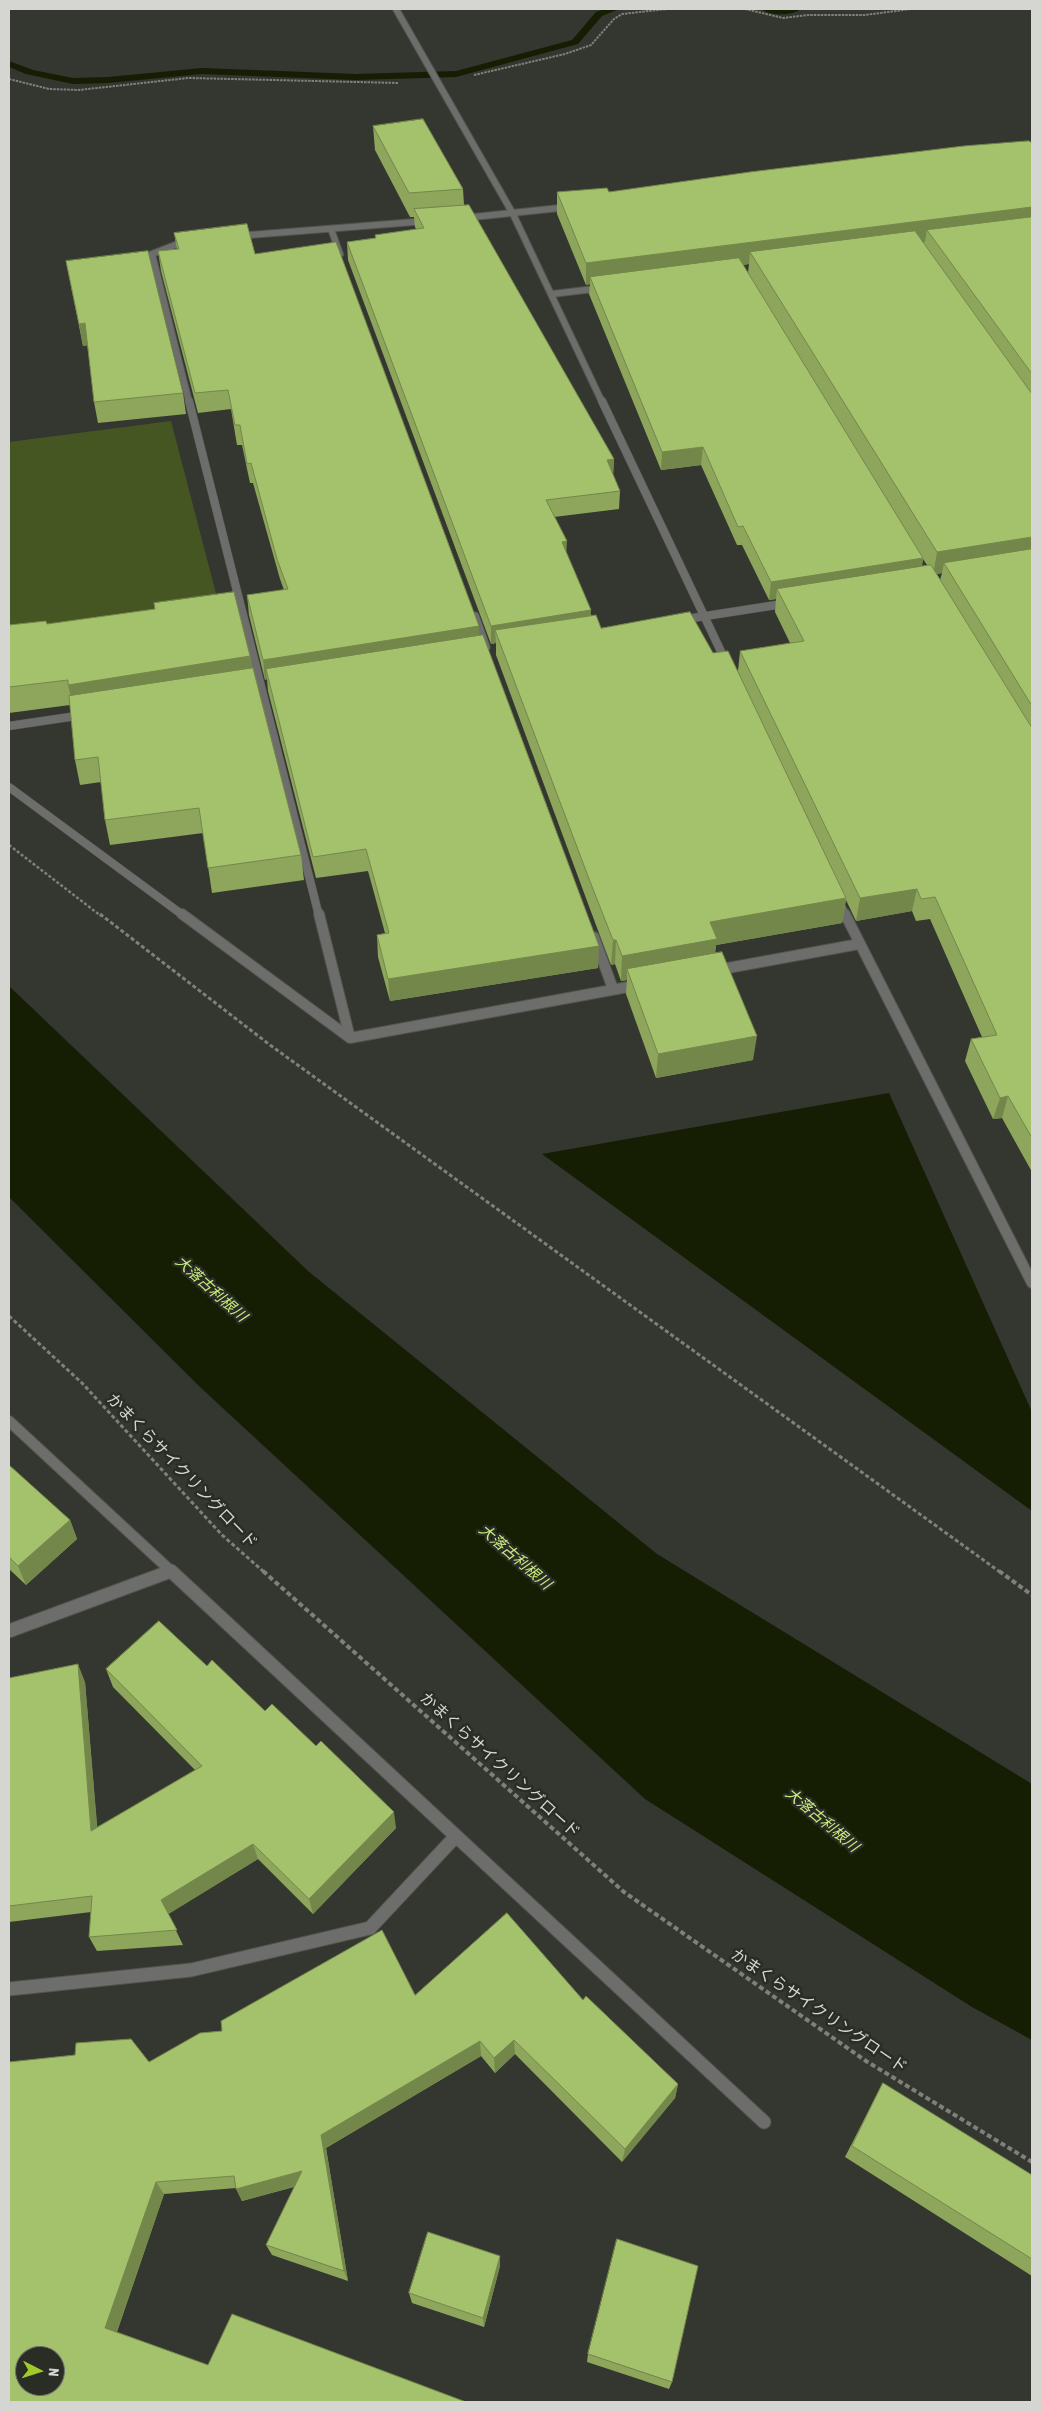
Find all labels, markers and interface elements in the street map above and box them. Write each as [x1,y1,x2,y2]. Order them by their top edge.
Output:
water label: 大落古利根川 [172,1252,250,1326]
street label: かまくらサイクリングロード [103,1390,261,1552]
water label: 大落古利根川 [475,1521,555,1593]
street label: かまくらサイクリングロード [416,1688,584,1842]
water label: 大落古利根川 [782,1784,862,1856]
street label: かまくらサイクリングロード [727,1945,911,2077]
north arrow [15,2346,65,2396]
text: N [46,2367,62,2377]

